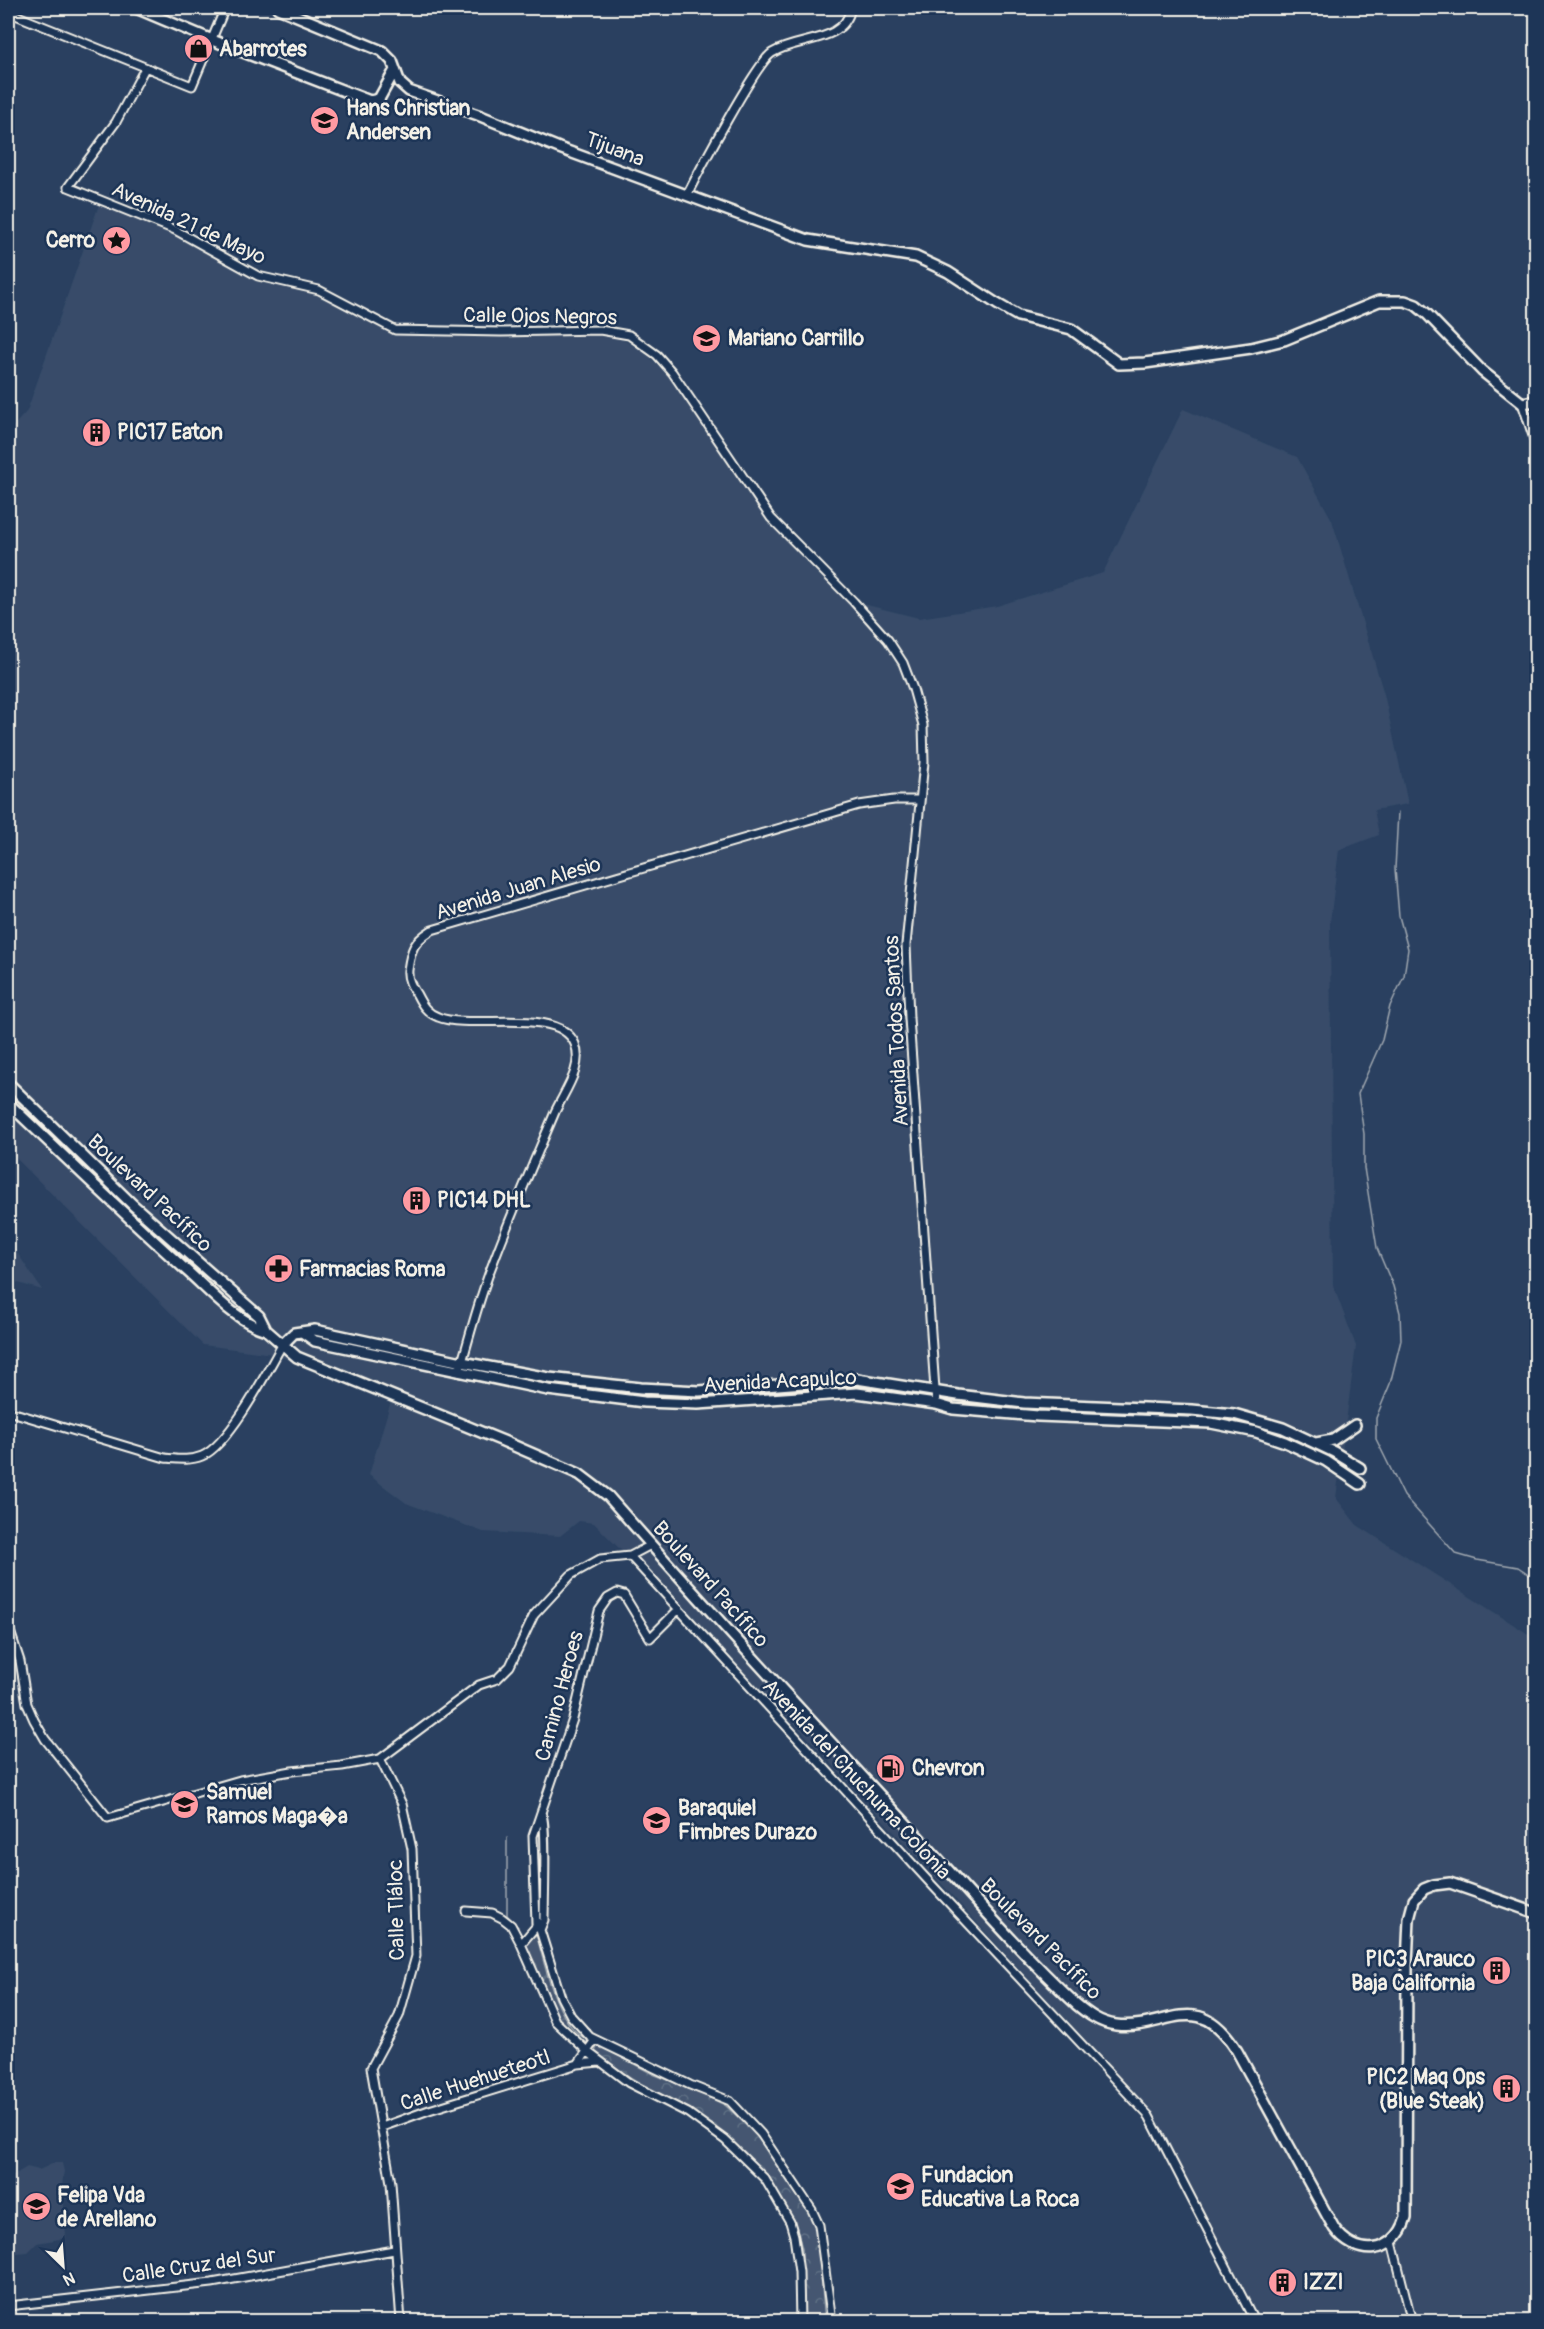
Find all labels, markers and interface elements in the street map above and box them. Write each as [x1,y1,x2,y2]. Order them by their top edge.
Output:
shop icon: Abarrotes [182,33,214,65]
place label: Abarrotes [219,36,307,63]
place label: Hans Christian Andersen [346,95,471,146]
school or university icon: Hans Christian Andersen [309,104,341,136]
street label: Tijuana [581,126,648,173]
street label: Avenida 21 de Mayo [107,176,270,271]
place icon: Cerro [100,224,132,256]
place label: Cerro [46,227,96,254]
street label: Calle Ojos Negros [463,302,618,331]
school or university icon: Mariano Carrillo [691,322,723,354]
place label: Mariano Carrillo [728,325,865,352]
building icon: PIC17 Eaton [80,416,112,448]
place label: PIC17 Eaton [117,419,223,446]
street label: Avenida Juan Alesio [432,850,604,926]
street label: Avenida Todos Santos [878,934,915,1127]
street label: Boulevard Pacífico [81,1128,218,1258]
building icon: PIC14 DHL [400,1184,432,1216]
place label: PIC14 DHL [437,1187,531,1214]
pharmacy icon: Farmacias Roma [262,1253,294,1285]
place label: Farmacias Roma [299,1256,446,1283]
street label: Avenida Acapulco [703,1364,857,1399]
street label: Boulevard Pacífico [647,1515,775,1653]
street label: Camino Heroes [529,1627,590,1764]
street label: Avenida del Chuchuma Colonia [756,1673,957,1885]
fuel station icon: Chevron [875,1752,907,1784]
place label: Chevron [912,1755,985,1782]
place label: Samuel Ramos Maga�a [206,1779,348,1830]
school or university icon: Samuel Ramos Maga�a [169,1788,201,1820]
place label: Baraquiel Fimbres Durazo [678,1795,818,1846]
school or university icon: Baraquiel Fimbres Durazo [641,1804,673,1836]
street label: Calle Tláloc [382,1859,411,1961]
street label: Boulevard Pacífico [974,1873,1107,2006]
place label: PIC3 Arauco Baja California [1351,1946,1476,1997]
building icon: PIC3 Arauco Baja California [1480,1955,1512,1987]
street label: Calle Huehueteotl [397,2044,554,2117]
place label: PIC2 Maq Ops (Blue Steak) [1366,2064,1486,2115]
building icon: PIC2 Maq Ops (Blue Steak) [1490,2073,1522,2105]
place label: Fundacion Educativa La Roca [921,2162,1079,2213]
school or university icon: Fundacion Educativa La Roca [884,2171,916,2203]
place label: Felipa Vda de Arellano [57,2182,157,2233]
school or university icon: Felipa Vda de Arellano [20,2191,52,2223]
north arrow [33,2236,93,2296]
street label: Calle Cruz del Sur [121,2241,278,2290]
building icon: IZZI [1266,2266,1298,2298]
text: N [60,2267,78,2290]
place label: IZZI [1303,2269,1344,2296]

